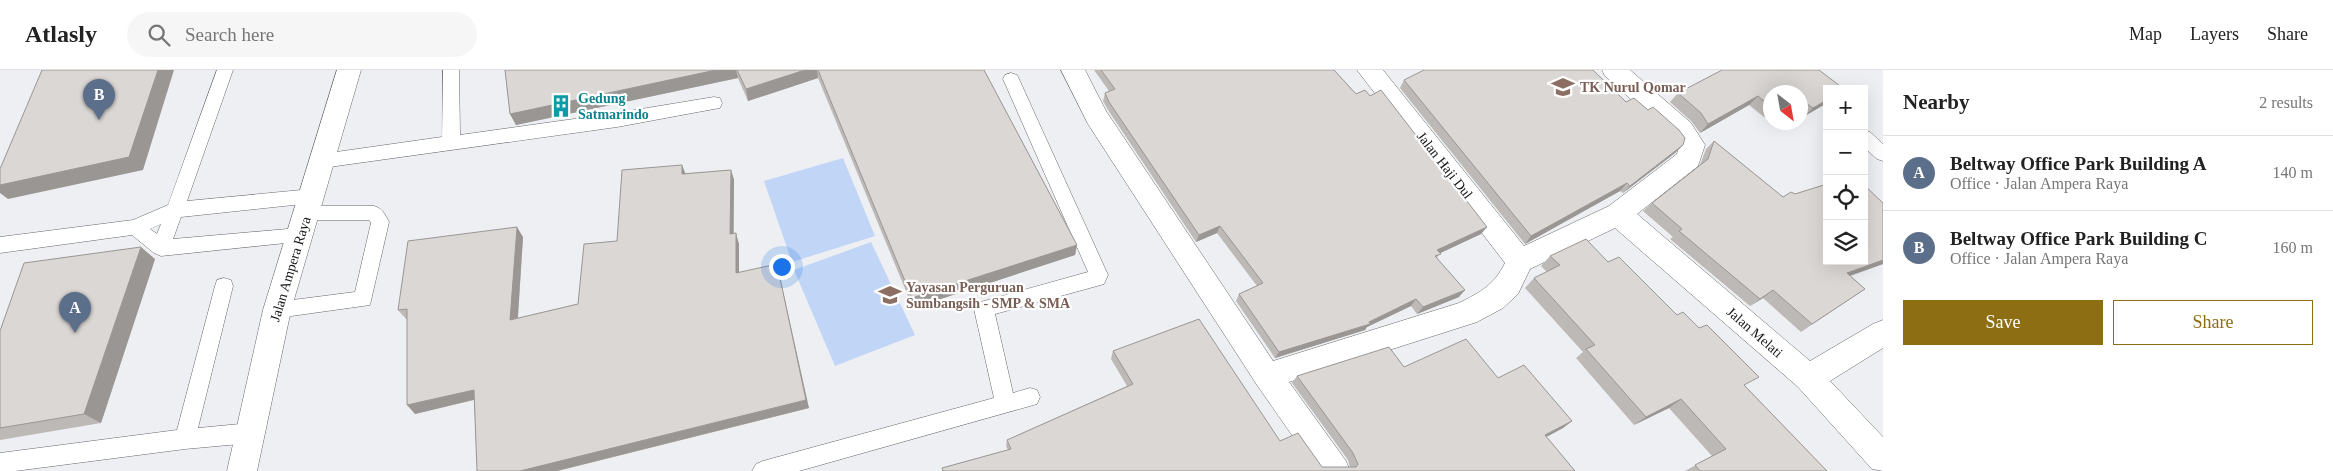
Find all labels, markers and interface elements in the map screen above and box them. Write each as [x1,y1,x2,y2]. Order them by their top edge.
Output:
search box [127,12,477,57]
text: Atlasly [25,21,97,47]
icon: search [145,21,173,49]
text: Search here [185,24,274,45]
text: Map [2129,24,2162,44]
text: Layers [2190,24,2239,44]
text: Share [2267,24,2308,44]
school or university icon: TK Nurul Qomar [1550,74,1576,100]
pin: B [83,79,115,120]
place label: TK Nurul Qomar [1580,80,1686,95]
north arrow [1763,85,1808,130]
map controls [1823,85,1868,265]
button: + [1823,85,1868,130]
text: Nearby [1903,90,1970,114]
place label: Gedung Satmarindo [578,91,649,122]
building icon: Gedung Satmarindo [548,93,574,119]
text: 2 results [2259,94,2313,111]
street label: Jalan Haji Dul [1414,129,1475,202]
button: − [1823,130,1868,175]
text: Beltway Office Park Building A [1950,153,2207,174]
text: A [1913,164,1925,181]
text: 140 m [2273,164,2313,181]
button: locate [1823,175,1868,220]
text: Office · Jalan Ampera Raya [1950,175,2128,192]
street label: Jalan Ampera Raya [267,214,314,323]
button: layers [1823,220,1868,265]
text: Beltway Office Park Building C [1950,228,2208,249]
text: B [1914,239,1924,256]
text: 160 m [2273,239,2313,256]
text: Office · Jalan Ampera Raya [1950,250,2128,267]
your location [769,254,795,280]
place label: Yayasan Perguruan Sumbangsih - SMP & SMA [906,280,1071,311]
school or university icon: Yayasan Perguruan Sumbangsih - SMP & SMA [877,282,903,308]
pin: A [59,292,91,333]
button: Save [1903,300,2103,345]
button: Share [2113,300,2313,345]
street label: Jalan Melati [1724,304,1786,361]

